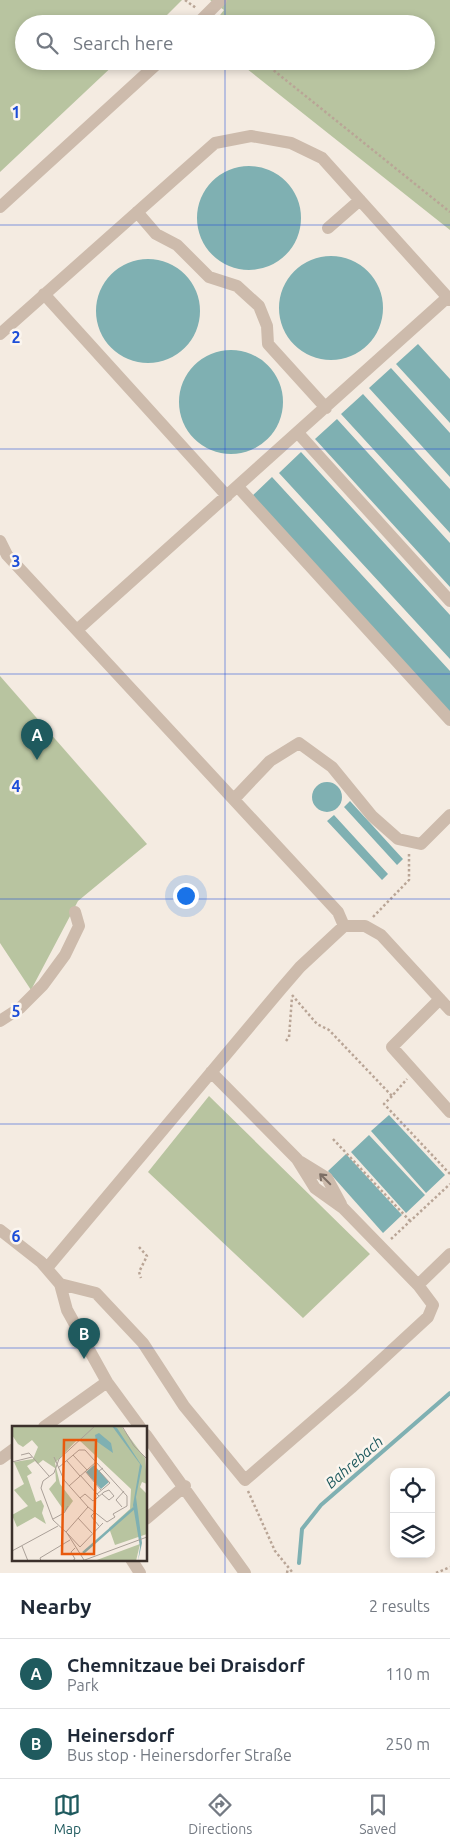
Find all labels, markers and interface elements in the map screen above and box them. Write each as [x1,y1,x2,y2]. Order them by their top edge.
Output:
search box [15,15,435,70]
icon: search [33,29,61,57]
text: Search here [73,32,173,54]
text: 1 [11,103,21,121]
text: 2 [11,328,21,346]
text: 3 [11,552,21,570]
pin: A [21,719,53,760]
text: 4 [11,777,21,795]
your location [173,883,199,909]
text: 5 [11,1002,21,1020]
one-way arrow [319,1173,331,1185]
text: 6 [11,1227,21,1245]
pin: B [68,1318,100,1359]
inset map [12,1426,148,1560]
water label: Bahrebach [322,1432,386,1492]
map controls [390,1468,435,1558]
button: locate [390,1468,435,1513]
button: layers [390,1513,435,1558]
text: Nearby [20,1594,91,1618]
text: 2 results [369,1597,430,1615]
text: Chemnitzaue bei Draisdorf [67,1654,305,1676]
text: A [30,1665,42,1683]
text: 110 m [385,1665,430,1683]
text: Park [67,1676,99,1694]
text: Heinersdorf [67,1724,174,1746]
text: B [31,1735,41,1753]
text: 250 m [385,1735,430,1753]
text: Bus stop · Heinersdorfer Straße [67,1746,292,1764]
tab: Map [53,1791,81,1837]
tab: Directions [188,1791,252,1837]
tab: Saved [359,1791,397,1837]

